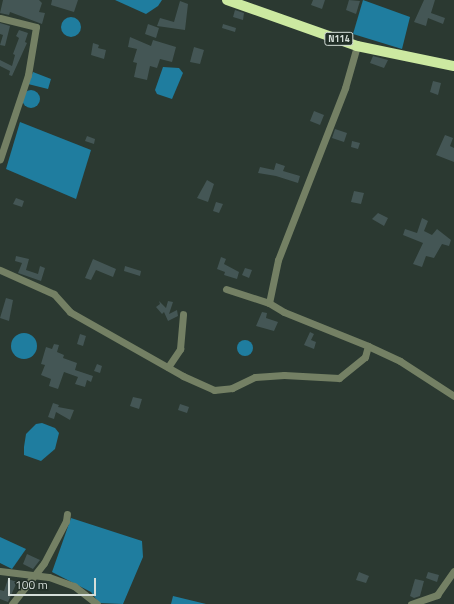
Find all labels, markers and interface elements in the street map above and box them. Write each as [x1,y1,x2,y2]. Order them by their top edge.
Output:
road number: N114 [324,32,354,46]
scale bar [10,570,98,596]
text: 100 m [15,575,48,594]

